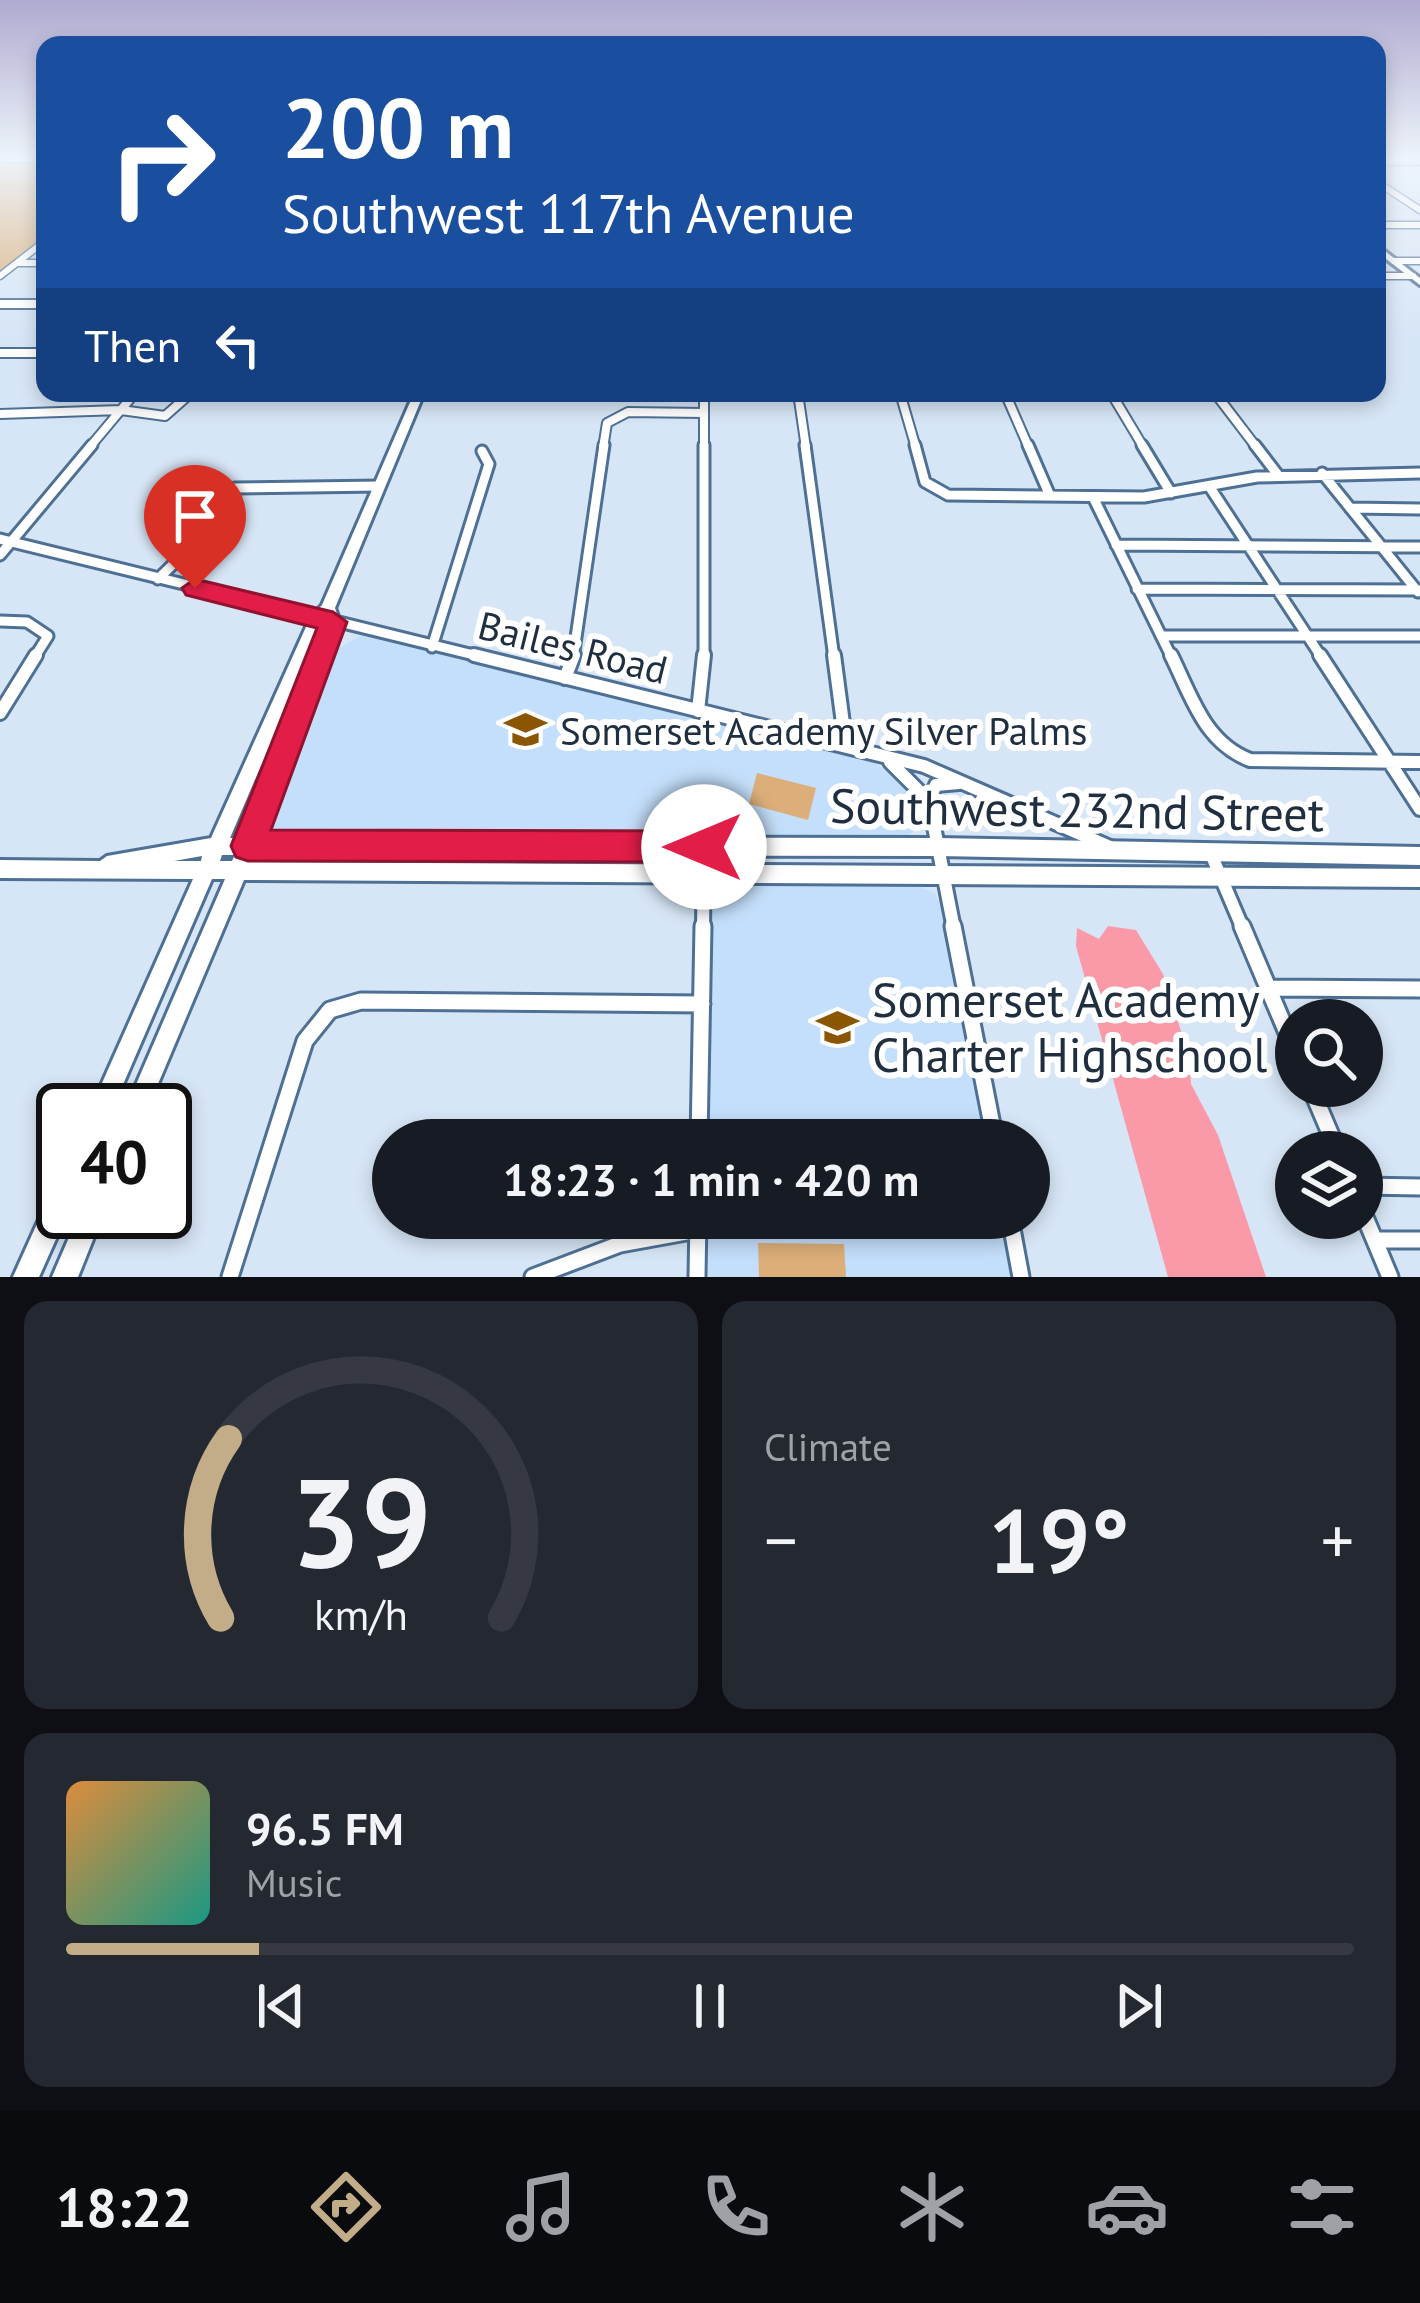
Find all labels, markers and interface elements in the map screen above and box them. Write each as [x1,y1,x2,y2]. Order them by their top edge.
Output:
text: 200 m [282,72,514,181]
icon: right [84,84,240,240]
text: Southwest 117th Avenue [282,178,855,248]
icon: left [205,312,271,378]
text: Then [84,316,181,374]
pin [144,465,246,588]
icon: arrive [162,483,228,549]
street label: Bailes Road [473,599,673,695]
place label: Somerset Academy Silver Palms [560,705,1088,756]
school or university icon: Somerset Academy Silver Palms [503,707,549,753]
street label: Southwest 232nd Street [829,774,1325,844]
position arrow [641,784,767,910]
place label: Somerset Academy Charter Highschool [872,968,1267,1085]
map controls [1275,999,1383,1239]
button: search [1275,999,1383,1107]
school or university icon: Somerset Academy Charter Highschool [815,1004,861,1050]
speed limit sign: 40 [36,1083,192,1239]
button: layers [1275,1131,1383,1239]
text: 18:23 · 1 min · 420 m [503,1150,919,1208]
text: Climate [764,1421,892,1472]
text: 39 [290,1440,432,1601]
text: 19° [988,1481,1130,1598]
text: − [764,1497,797,1582]
text: + [1321,1497,1354,1582]
text: km/h [314,1586,408,1642]
text: 96.5 FM [246,1799,404,1857]
text: Music [246,1857,342,1908]
icon: previous [248,1973,314,2039]
icon: pause [677,1973,743,2039]
icon: next [1106,1973,1172,2039]
icon: directions [304,2165,388,2249]
icon: music [499,2165,583,2249]
icon: phone [694,2165,778,2249]
icon: climate [890,2165,974,2249]
icon: car [1085,2165,1169,2249]
icon: filters [1280,2165,1364,2249]
text: 18:22 [56,2172,193,2242]

